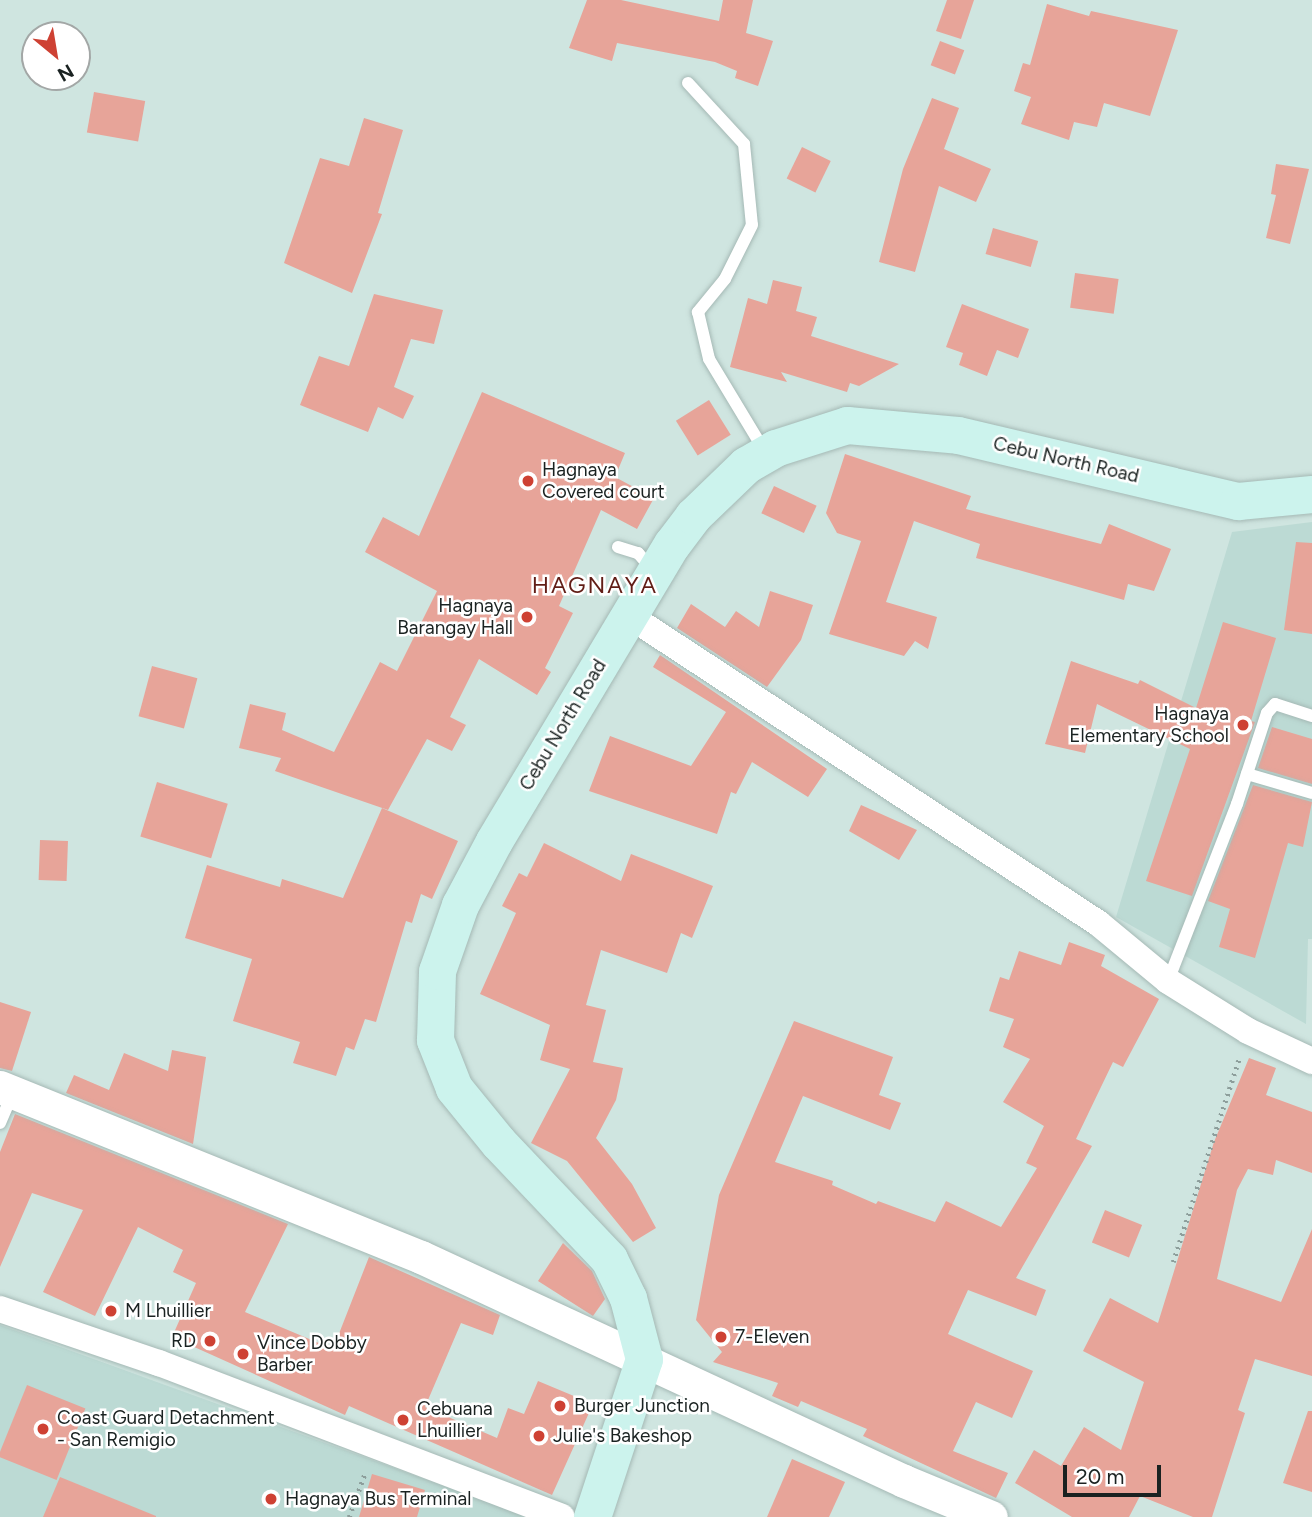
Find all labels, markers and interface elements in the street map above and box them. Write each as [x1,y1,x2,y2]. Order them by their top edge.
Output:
north arrow [21,21,91,91]
text: N [54,59,78,87]
street label: Cebu North Road [991,432,1141,488]
place label: Hagnaya Covered court [542,459,665,503]
marker: Hagnaya Covered court [520,473,536,489]
district label: HAGNAYA [533,571,657,599]
place label: Hagnaya Barangay Hall [397,595,513,639]
marker: Hagnaya Barangay Hall [519,609,535,625]
street label: Cebu North Road [515,655,611,795]
place label: Hagnaya Elementary School [1069,703,1229,747]
marker: Hagnaya Elementary School [1235,717,1251,733]
place label: M Lhuillier [125,1300,211,1322]
marker: M Lhuillier [103,1303,119,1319]
place label: 7-Eleven [735,1326,809,1348]
marker: 7-Eleven [713,1329,729,1345]
place label: RD [171,1330,196,1352]
place label: Vince Dobby Barber [257,1332,367,1376]
marker: RD [202,1333,218,1349]
marker: Vince Dobby Barber [235,1346,251,1362]
place label: Burger Junction [574,1395,710,1417]
place label: Cebuana Lhuillier [417,1398,493,1442]
marker: Burger Junction [552,1398,568,1414]
place label: Coast Guard Detachment - San Remigio [57,1407,275,1451]
marker: Cebuana Lhuillier [395,1412,411,1428]
marker: Coast Guard Detachment - San Remigio [35,1421,51,1437]
place label: Julie's Bakeshop [553,1425,692,1447]
marker: Julie's Bakeshop [531,1428,547,1444]
scale bar [1067,1450,1165,1494]
text: 20 m [1076,1464,1124,1489]
place label: Hagnaya Bus Terminal [285,1488,471,1510]
marker: Hagnaya Bus Terminal [263,1491,279,1507]

